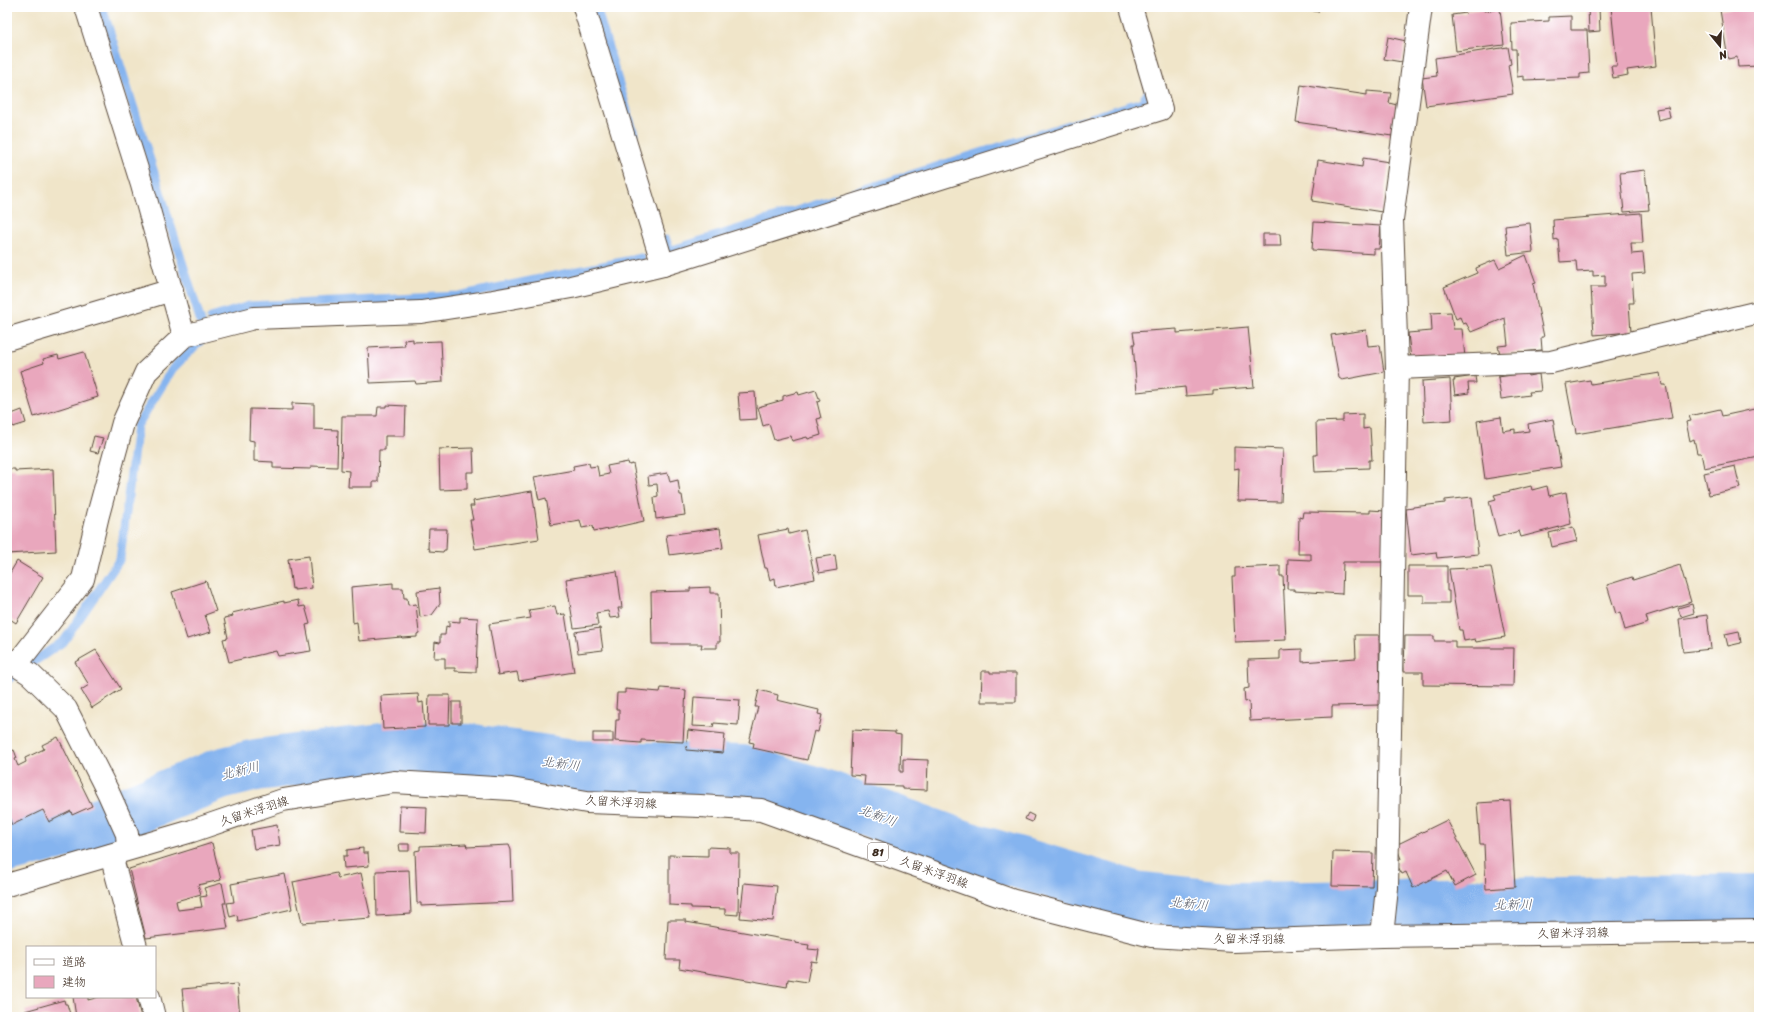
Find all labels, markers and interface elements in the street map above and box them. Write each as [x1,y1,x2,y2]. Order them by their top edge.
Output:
north arrow [1700,26,1740,66]
text: N [1716,45,1730,65]
water label: 北新川 [540,750,582,777]
water label: 北新川 [218,755,262,786]
street label: 久留米浮羽線 [216,789,292,833]
street label: 久留米浮羽線 [584,789,658,815]
water label: 北新川 [856,798,900,833]
road number: 81 [868,843,888,861]
street label: 久留米浮羽線 [896,849,972,895]
water label: 北新川 [1168,890,1210,917]
water label: 北新川 [1493,893,1533,916]
street label: 久留米浮羽線 [1537,921,1609,945]
street label: 久留米浮羽線 [1213,928,1285,950]
legend [26,946,156,998]
text: 道路 [62,951,86,973]
text: 建物 [62,971,86,993]

